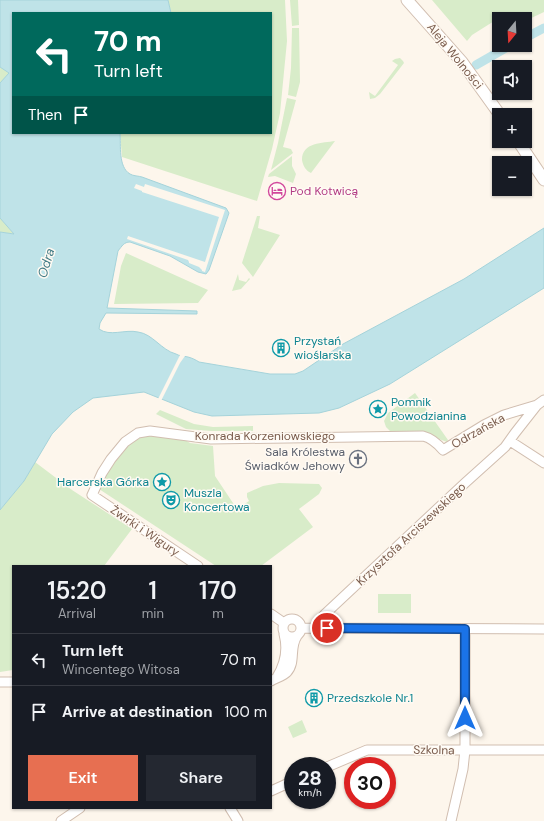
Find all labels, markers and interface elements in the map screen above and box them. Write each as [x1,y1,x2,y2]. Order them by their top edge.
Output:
north arrow [492,12,532,52]
map controls [492,12,532,196]
street label: Aleja Wolności [423,20,487,92]
text: 70 m [94,23,162,60]
icon: left [28,28,80,80]
text: Turn left [94,59,163,83]
button: sound [492,60,532,100]
icon: arrive [70,104,92,126]
text: Then [28,105,62,125]
button: + [492,108,532,148]
button: − [492,156,532,196]
hotel icon: Pod Kotwicą [267,181,287,201]
place label: Pod Kotwicą [290,183,358,199]
water label: Odra [33,246,59,280]
place label: Przystań wioślarska [294,333,351,363]
building icon: Przystań wioślarska [271,338,291,358]
place label: Pomnik Powodzianina [391,394,466,424]
place icon: Pomnik Powodzianina [368,399,388,419]
street label: Odrzańska [448,410,508,452]
street label: Konrada Korzeniowskiego [195,428,335,444]
place label: Sala Królestwa Świadków Jehowy [245,444,345,474]
church icon: Sala Królestwa Świadków Jehowy [348,449,368,469]
place icon: Harcerska Górka [152,472,172,492]
place label: Harcerska Górka [57,474,149,490]
street label: Krzysztofa Arciszewskiego [353,479,469,589]
place label: Muszla Koncertowa [184,485,250,515]
theatre icon: Muszla Koncertowa [161,490,181,510]
street label: Żwirki i Wigury [107,502,183,560]
text: 15:20 [47,575,107,606]
text: 1 [149,575,157,606]
text: 170 [199,575,237,606]
text: Arrival [58,605,96,622]
text: min [142,605,164,622]
text: m [212,605,224,622]
pin [310,611,344,645]
icon: arrive [316,617,338,639]
text: Turn left [62,641,123,661]
icon: left [28,649,50,671]
text: 70 m [221,650,256,670]
text: Wincentego Witosa [62,661,180,678]
building icon: Przedszkole Nr.1 [304,688,324,708]
place label: Przedszkole Nr.1 [327,690,413,706]
position arrow [444,697,486,739]
icon: arrive [28,701,50,723]
text: Arrive at destination [62,702,213,722]
text: 100 m [225,702,267,722]
street label: Szkolna [413,742,455,758]
button: Exit [28,755,138,801]
button: Share [146,755,256,801]
speed limit sign: 30 [344,757,396,809]
text: 28 [298,765,322,791]
text: km/h [298,786,322,799]

